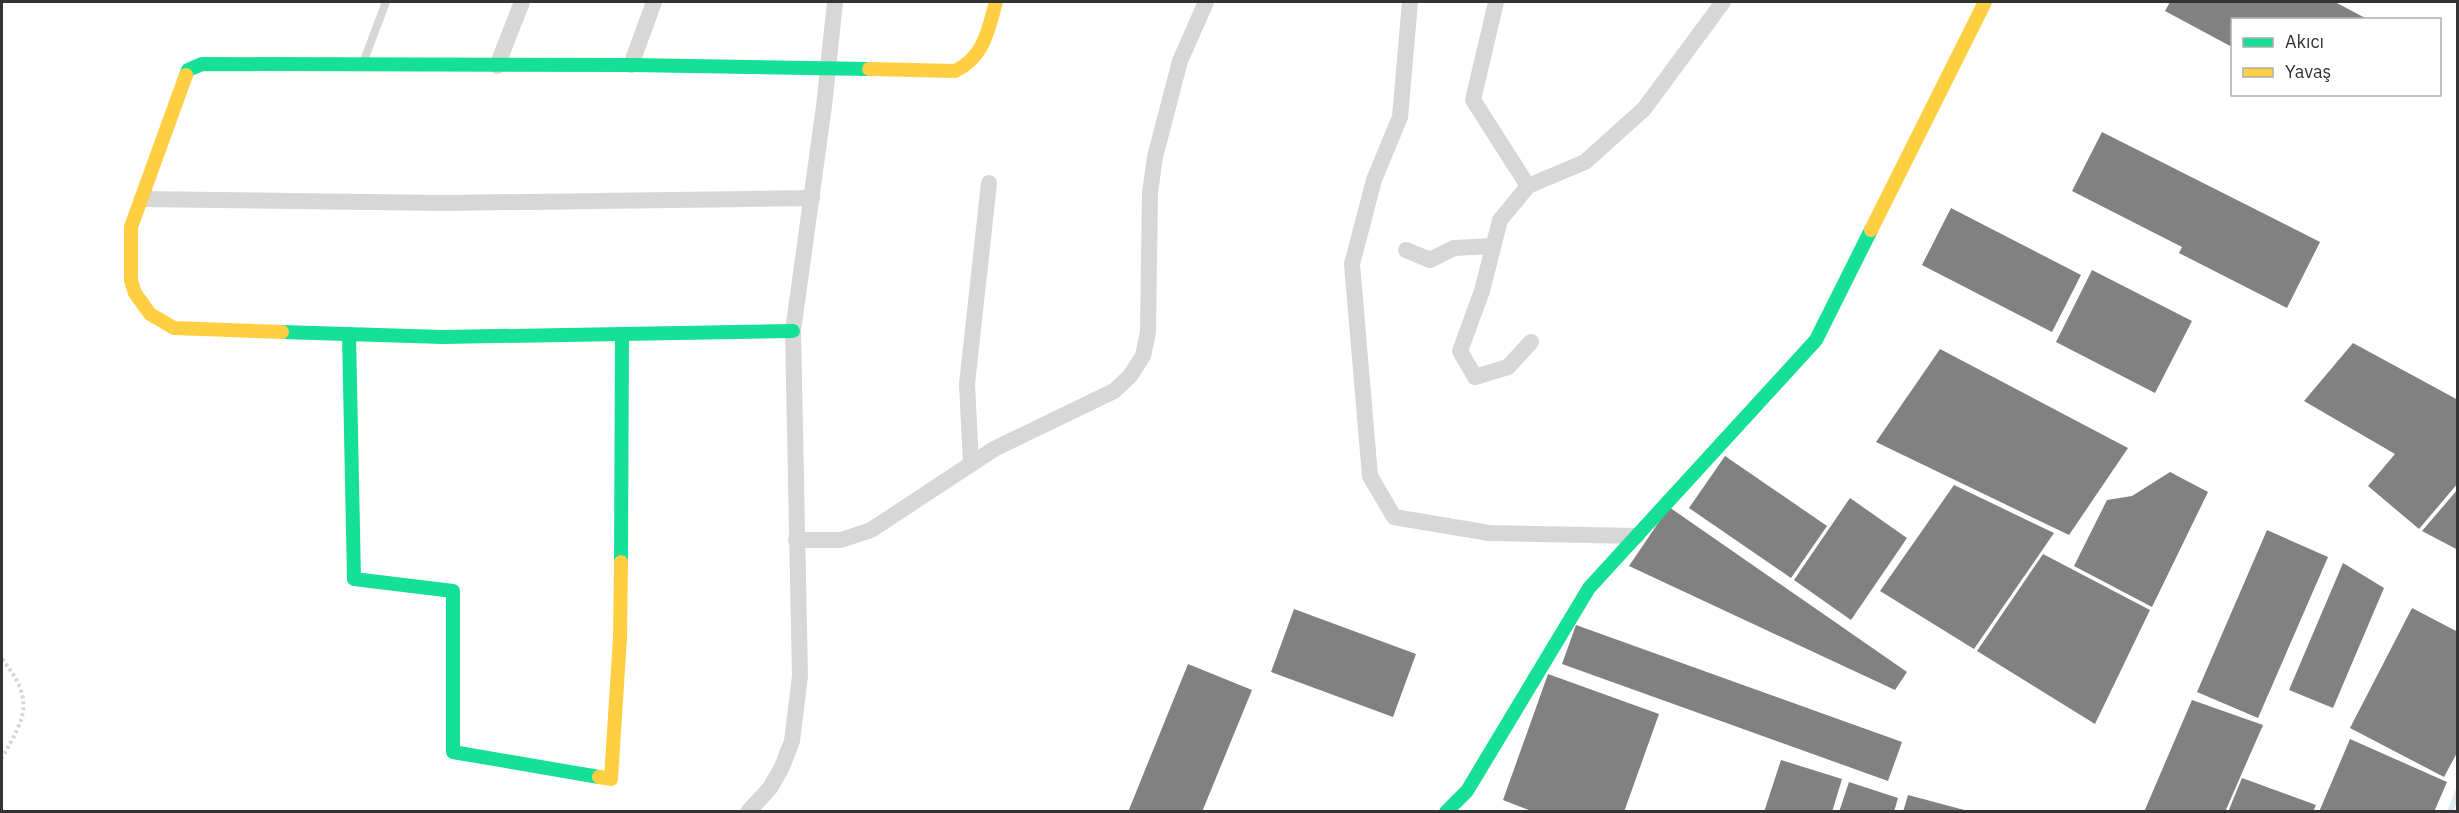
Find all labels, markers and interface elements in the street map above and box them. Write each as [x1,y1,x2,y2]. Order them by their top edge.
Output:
legend [2231,18,2441,96]
text: Akıcı [2285,30,2324,53]
text: Yavaş [2285,60,2331,83]

